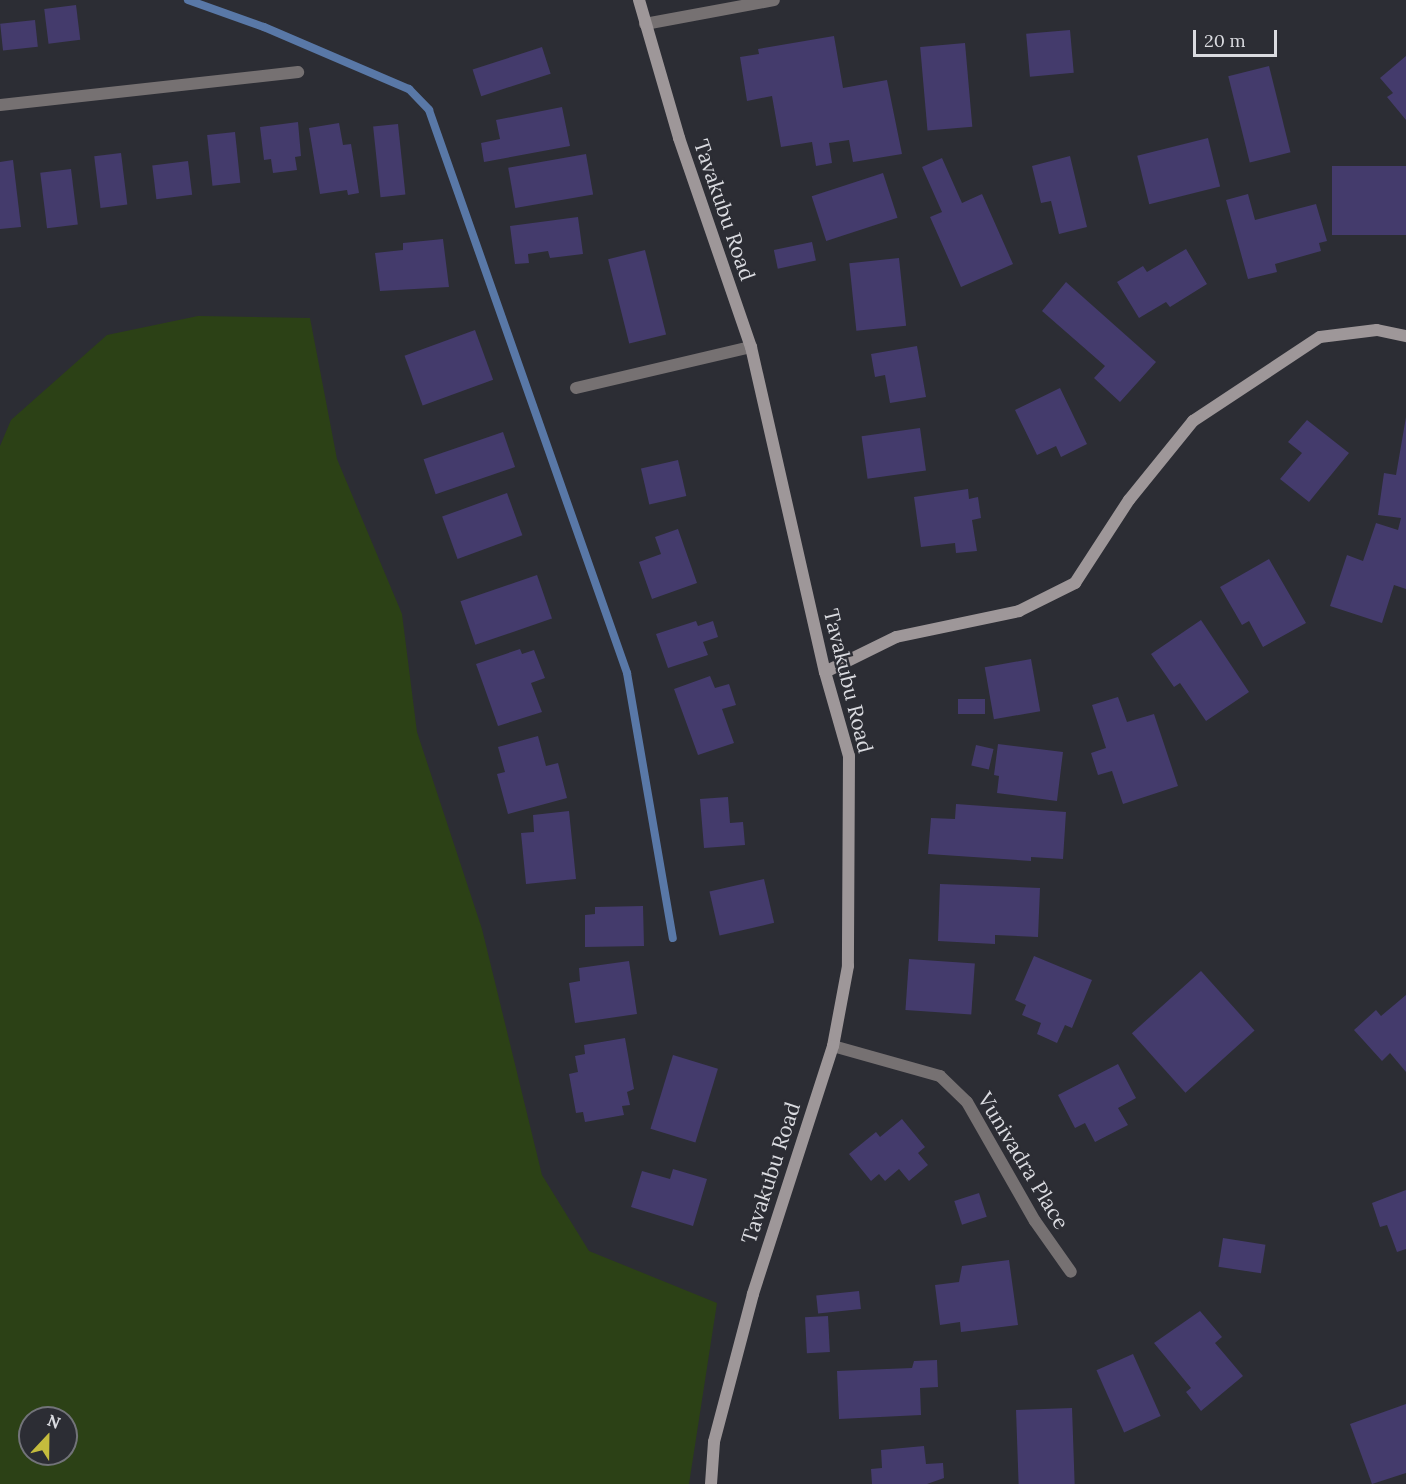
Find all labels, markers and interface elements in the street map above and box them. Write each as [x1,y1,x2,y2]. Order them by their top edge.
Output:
scale bar [1196,18,1280,56]
text: 20 m [1204,29,1246,52]
street label: Tavakubu Road [688,136,760,284]
street label: Tavakubu Road [818,606,878,756]
street label: Vunivadra Place [972,1088,1074,1234]
street label: Tavakubu Road [736,1099,806,1247]
north arrow [18,1406,78,1466]
text: N [45,1410,63,1433]

